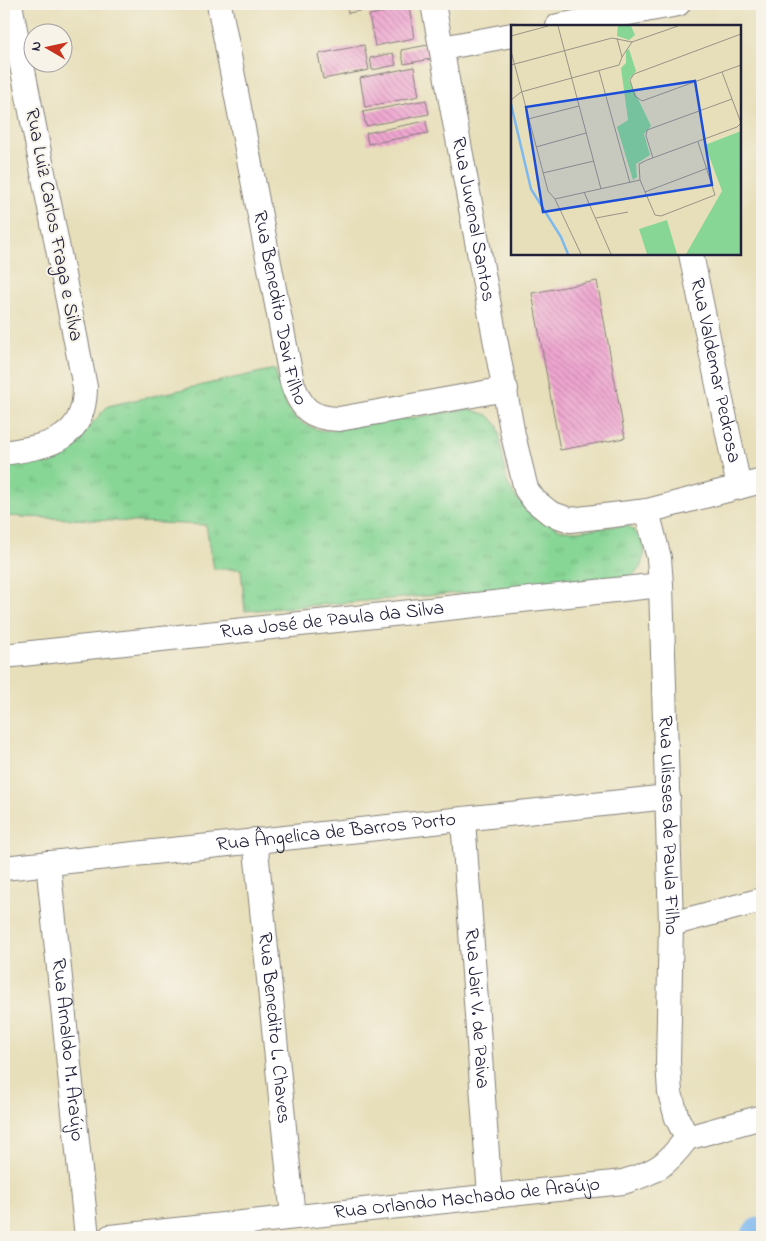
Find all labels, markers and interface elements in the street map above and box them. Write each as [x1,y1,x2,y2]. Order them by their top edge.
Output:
north arrow [22,22,72,72]
inset map [511,25,741,255]
text: N [26,40,48,53]
street label: Rua Luiz Carlos Fraga e Silva [15,106,90,344]
street label: Rua Juvenal Santos [444,135,502,304]
street label: Rua Benedito Davi Filho [245,208,314,411]
street label: Rua Valdemar Pedrosa [682,276,748,465]
street label: Rua José de Paula da Silva [219,594,446,647]
street label: Rua Ulisses de Paula Filho [650,715,686,935]
street label: Rua Ângelica de Barros Porto [215,805,457,860]
street label: Rua Jair V. de Paiva [456,927,497,1090]
street label: Rua Benedito L. Chaves [250,931,298,1125]
street label: Rua Arnaldo M. Araújo [44,957,91,1143]
street label: Rua Orlando Machado de Araújo [332,1170,601,1227]

